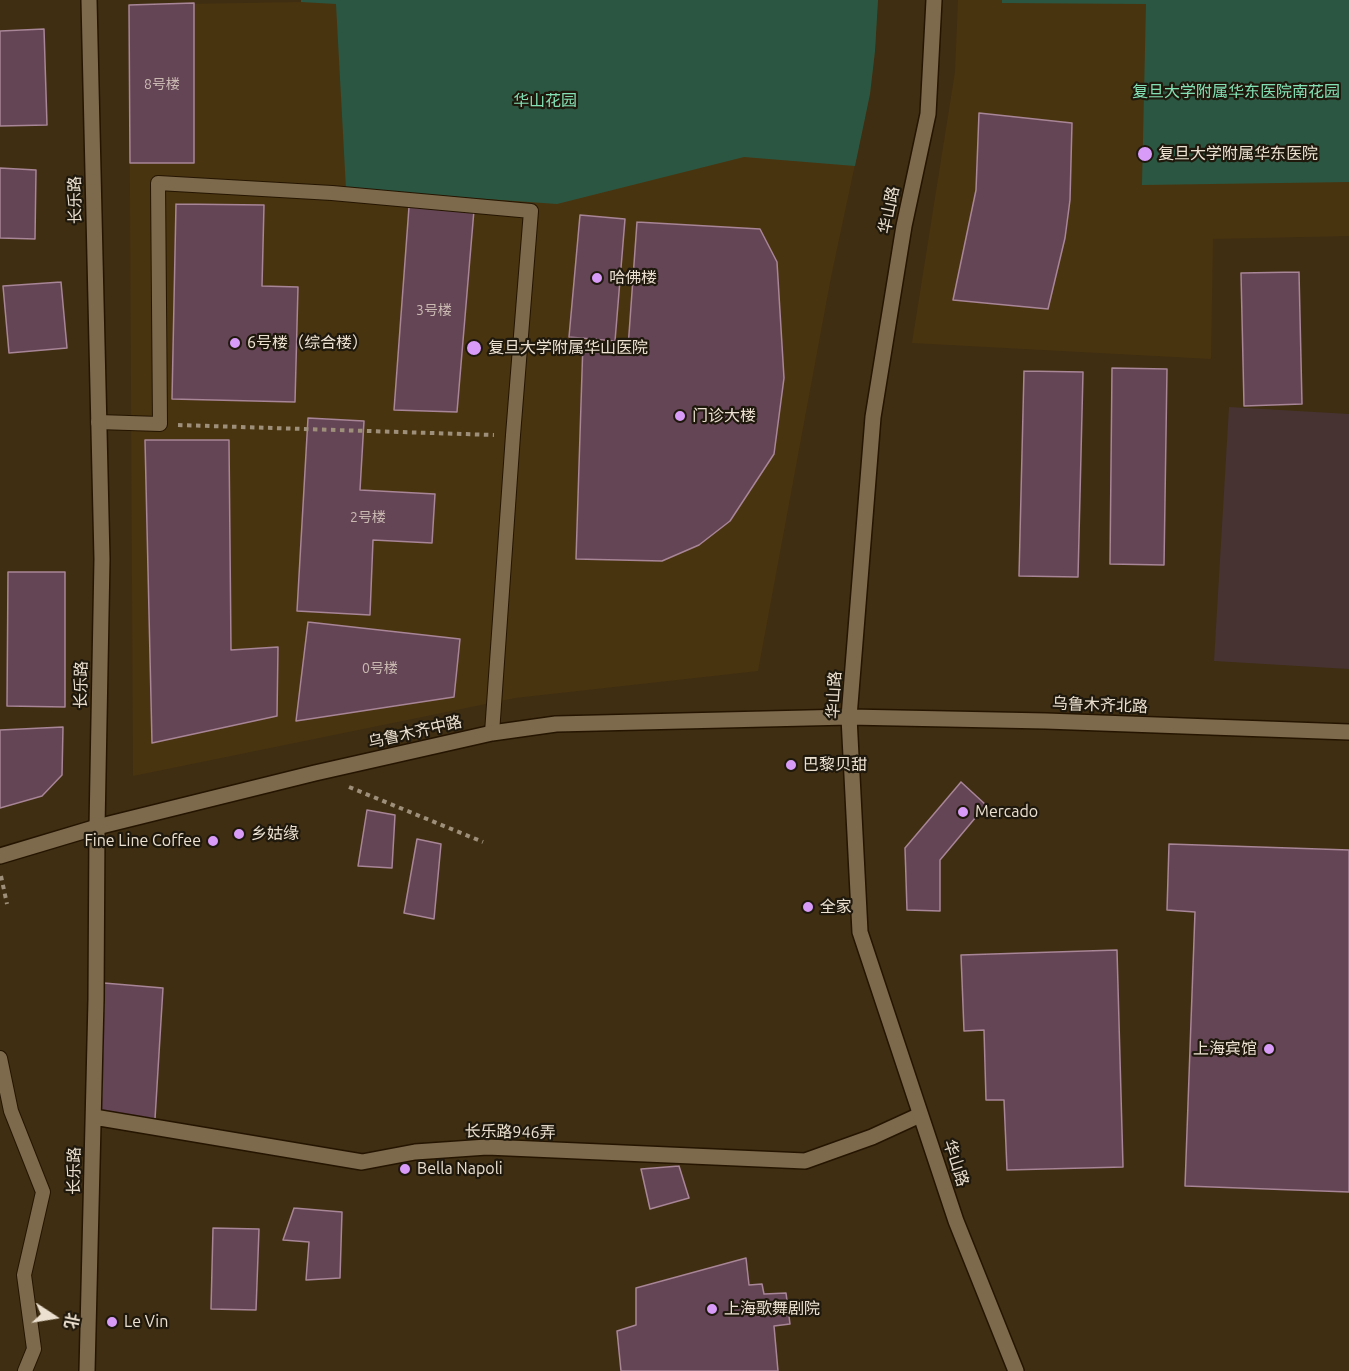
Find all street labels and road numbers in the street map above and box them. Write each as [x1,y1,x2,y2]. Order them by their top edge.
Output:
street label: 长乐路 [65,176,85,224]
street label: 华山路 [875,185,903,235]
street label: 长乐路 [71,661,91,709]
street label: 华山路 [823,671,845,719]
street label: 乌鲁木齐北路 [1052,694,1148,716]
street label: 乌鲁木齐中路 [366,712,464,752]
street label: 长乐路946弄 [464,1122,556,1142]
street label: 华山路 [939,1137,973,1189]
street label: 长乐路 [64,1147,84,1195]

